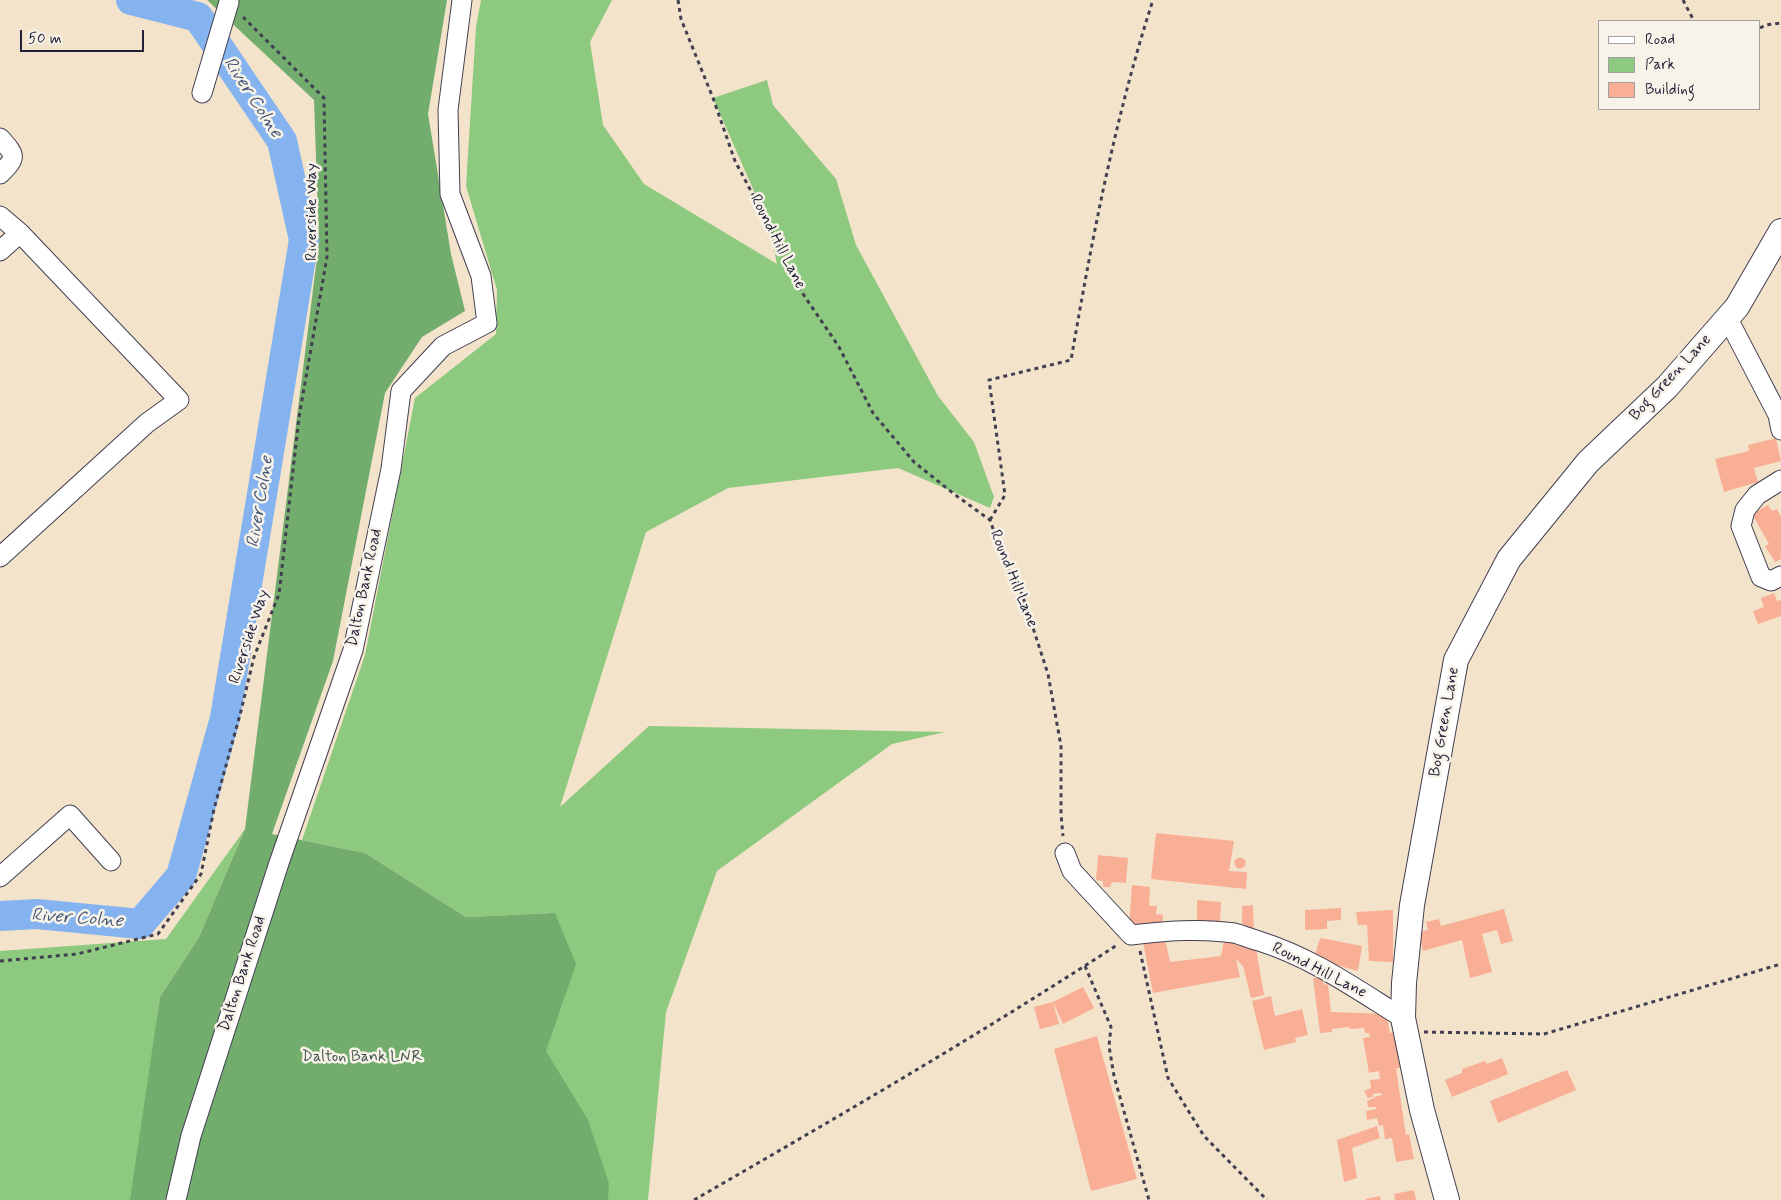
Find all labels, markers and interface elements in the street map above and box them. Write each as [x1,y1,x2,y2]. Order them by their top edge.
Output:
scale bar [22,20,146,52]
legend [1598,20,1761,110]
text: 50 m [28,29,62,49]
text: Road [1645,30,1675,50]
water label: River Colne [218,54,286,142]
text: Park [1645,55,1675,75]
text: Building [1645,80,1695,100]
street label: Riverside Way [303,163,323,261]
street label: Round Hill Lane [745,192,809,292]
street label: Bog Green Lane [1626,331,1716,425]
water label: River Colne [243,455,279,549]
street label: Dalton Bank Road [343,527,387,649]
street label: Round Hill Lane [985,527,1041,631]
street label: Riverside Way [226,588,274,686]
street label: Bog Green Lane [1426,666,1464,778]
water label: River Colne [30,905,124,933]
street label: Dalton Bank Road [215,914,271,1034]
street label: Round Hill Lane [1269,939,1369,1003]
park label: Dalton Bank LNR [302,1048,422,1068]

